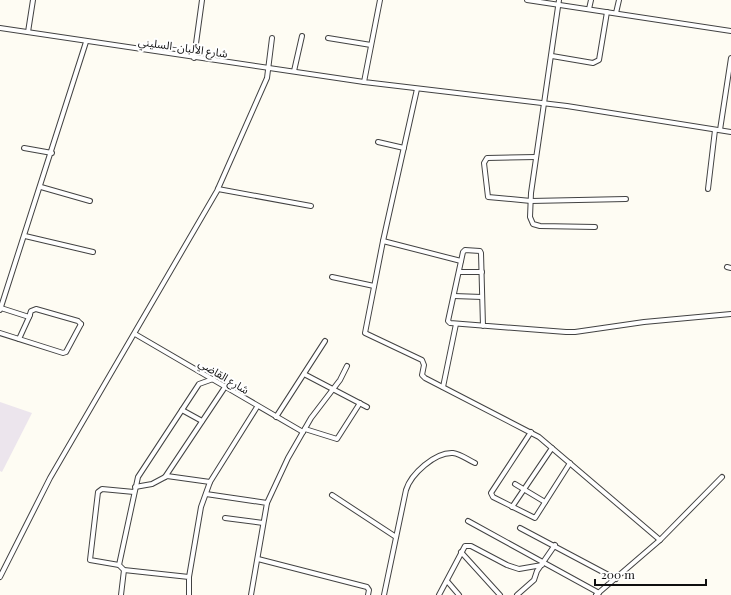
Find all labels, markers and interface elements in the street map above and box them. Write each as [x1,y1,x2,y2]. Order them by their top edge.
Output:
street label: شارع الألبان-السليني [137,33,229,63]
street label: شارع القاضي [195,355,252,399]
scale bar [595,561,706,587]
text: 200 m [601,566,635,582]

